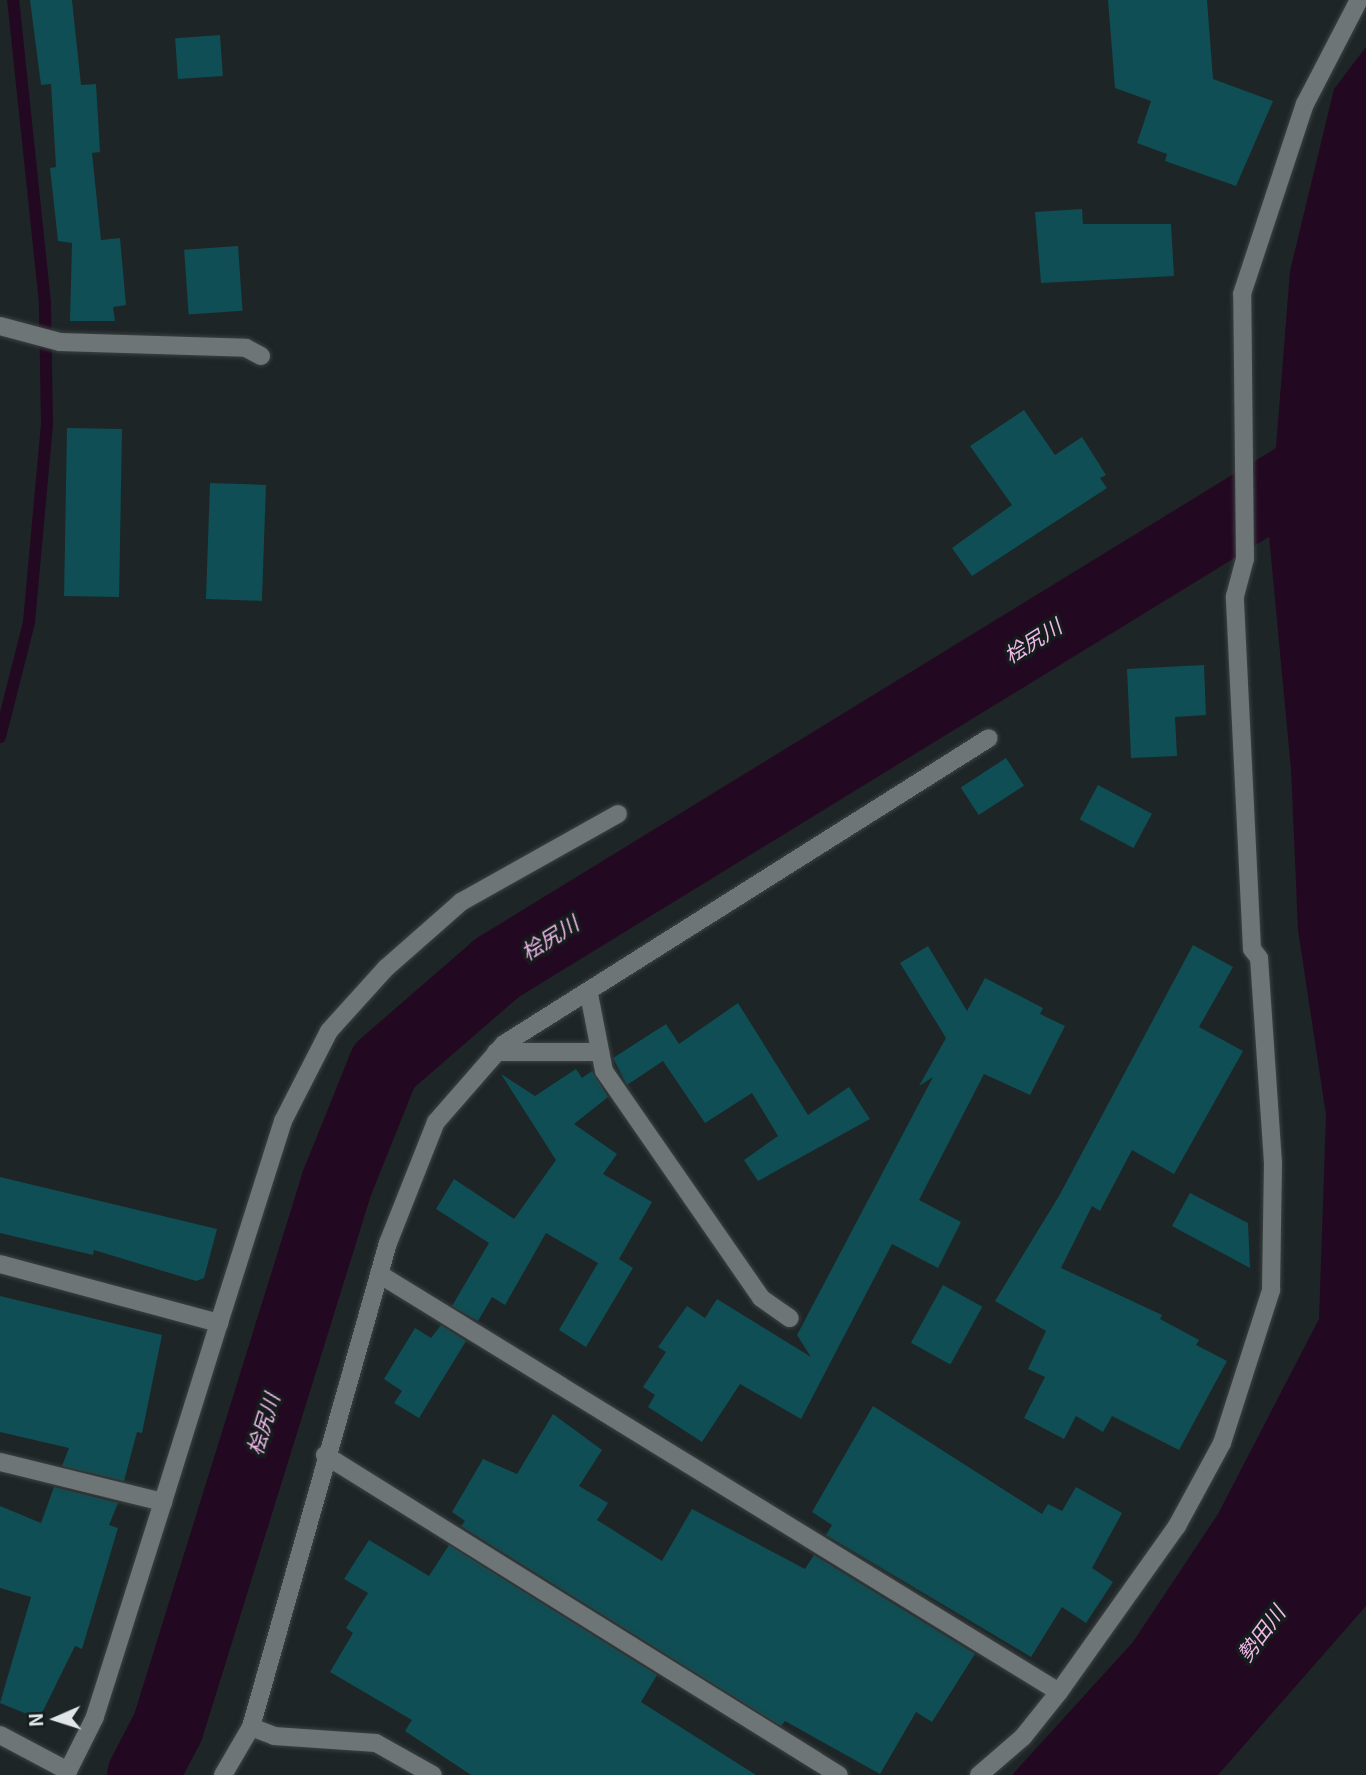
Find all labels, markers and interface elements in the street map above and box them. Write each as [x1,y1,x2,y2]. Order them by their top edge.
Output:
water label: 桧尻川 [999,613,1065,667]
water label: 桧尻川 [516,910,582,964]
water label: 桧尻川 [241,1390,283,1458]
water label: 勢田川 [1231,1600,1289,1666]
north arrow [21,1684,91,1754]
text: N [21,1712,48,1728]

